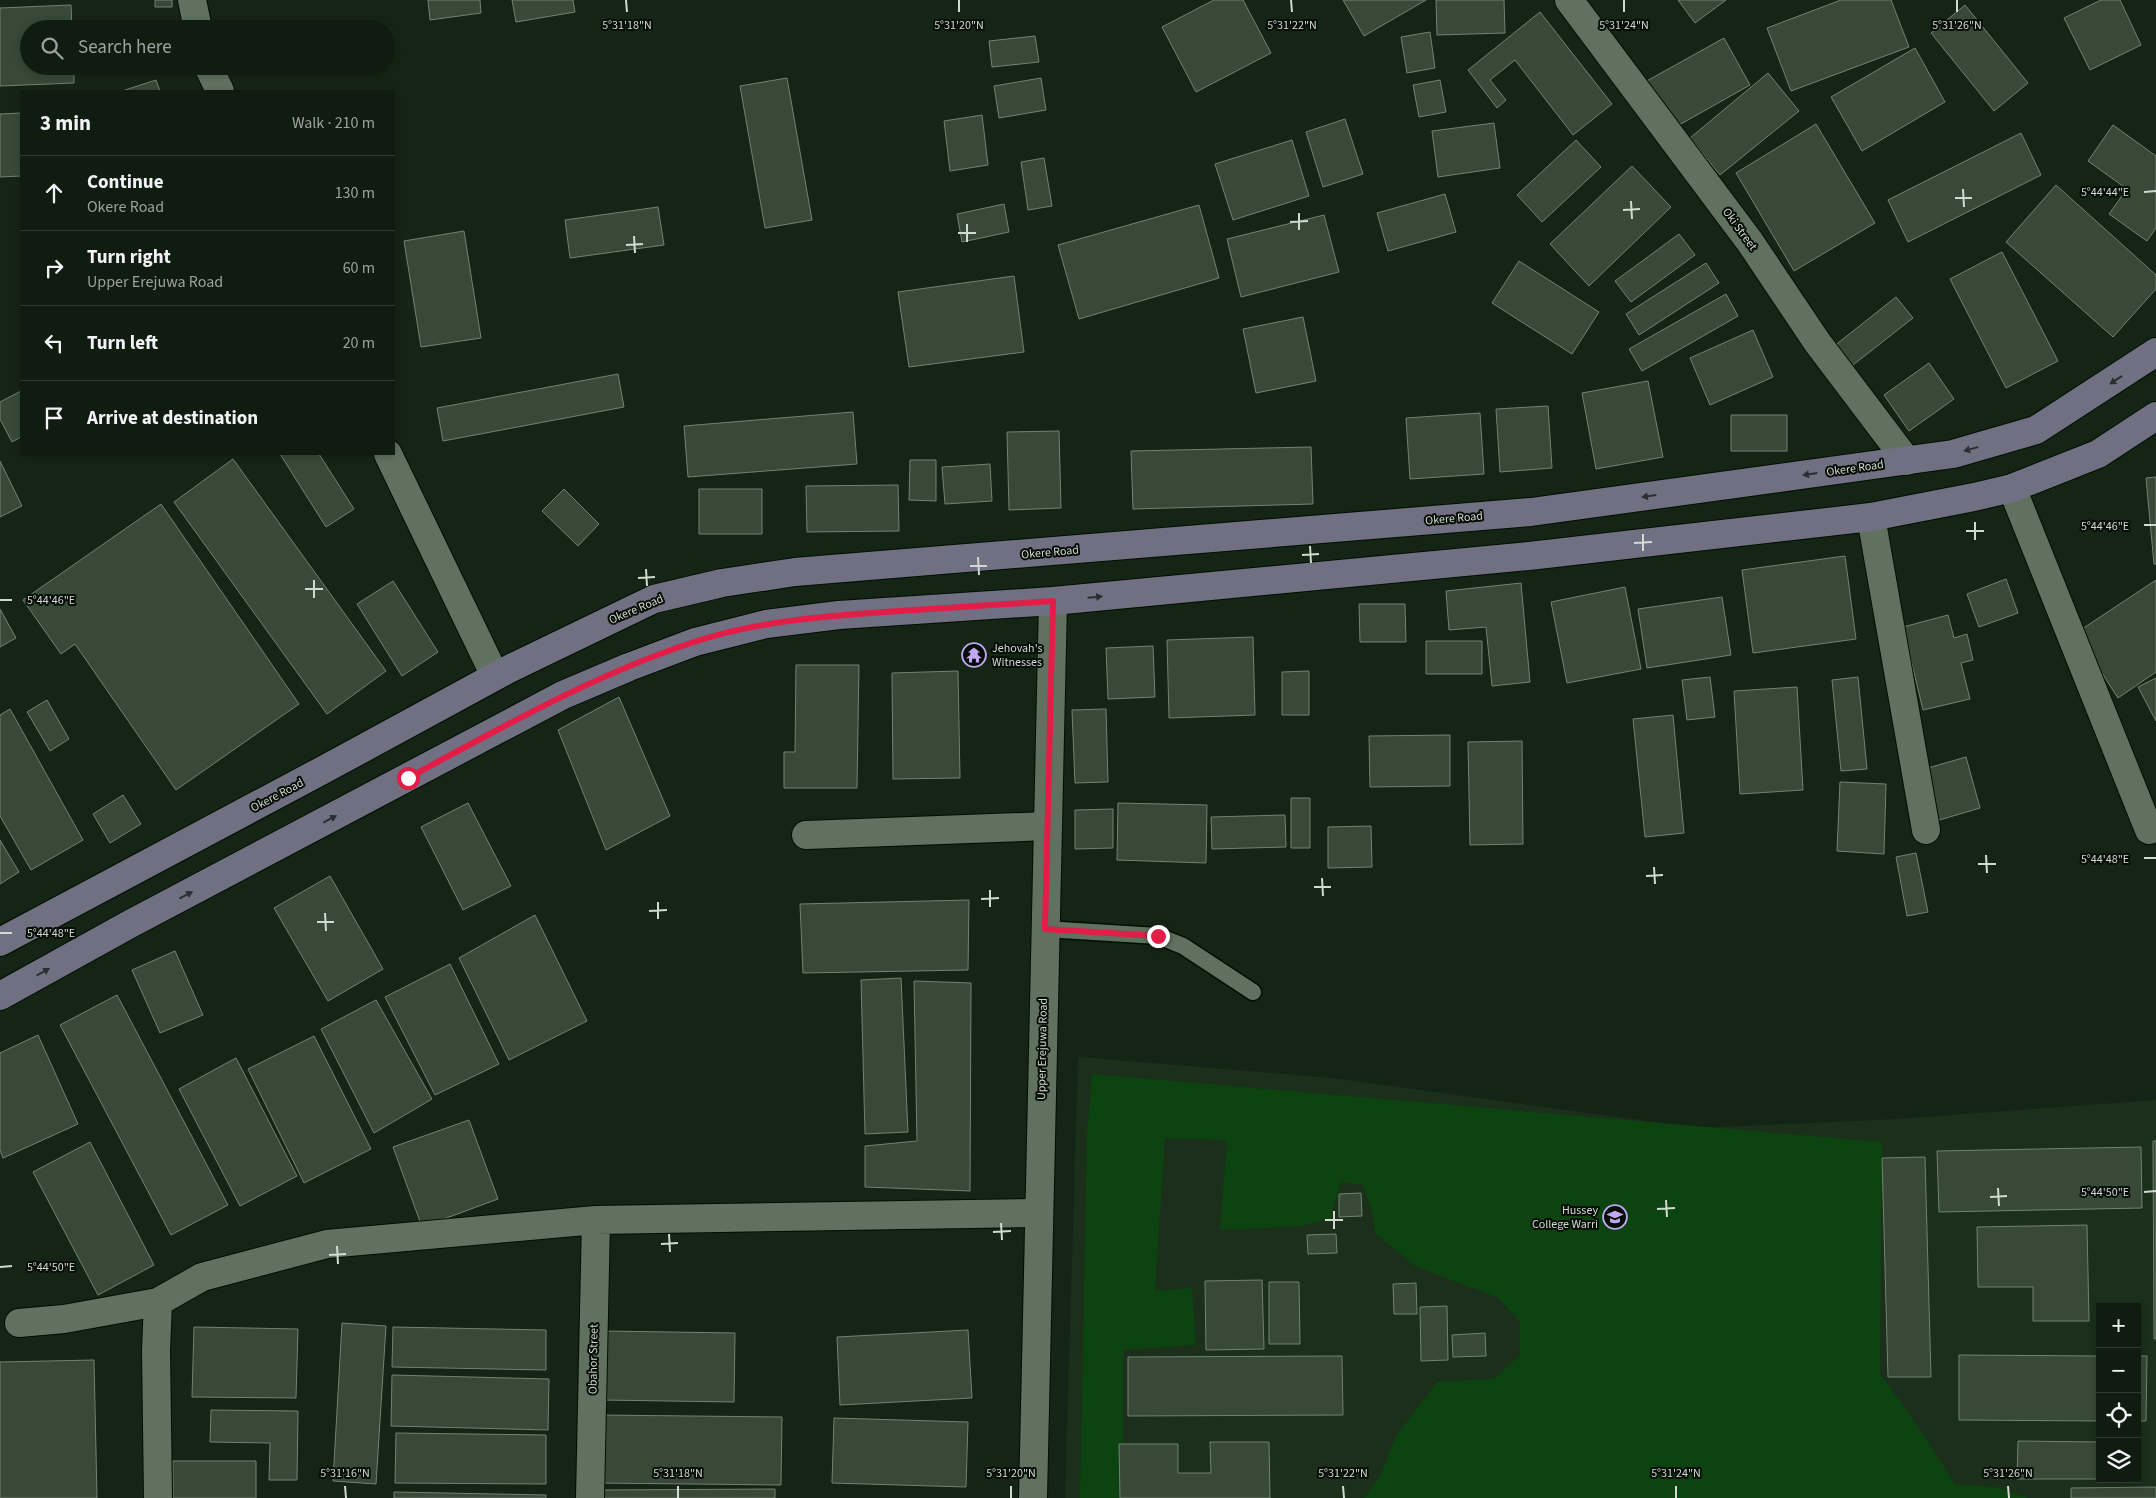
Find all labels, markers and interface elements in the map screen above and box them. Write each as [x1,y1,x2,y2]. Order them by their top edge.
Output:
text: 5°31'18"N [602,17,652,34]
text: 5°31'20"N [934,17,984,34]
text: 5°31'22"N [1267,17,1317,34]
text: 5°31'24"N [1599,17,1649,34]
text: 5°31'26"N [1932,17,1982,34]
search box [20,20,395,75]
icon: search [38,34,66,62]
text: Search here [78,34,172,61]
text: 3 min [40,108,91,138]
text: Walk · 210 m [292,112,375,134]
text: Continue [87,169,164,196]
icon: ahead [40,179,68,207]
text: 130 m [335,182,375,204]
text: 5°44'44"E [2081,184,2129,201]
text: Okere Road [87,196,164,218]
street label: Oki Street [1718,204,1761,254]
text: Turn right [87,244,171,271]
icon: right [40,254,68,282]
text: 60 m [343,257,375,279]
text: Upper Erejuwa Road [87,271,223,293]
icon: left [40,329,68,357]
text: Turn left [87,330,158,357]
text: 20 m [343,332,375,354]
one-way arrow [2109,375,2123,385]
icon: arrive [40,404,68,432]
text: Arrive at destination [87,405,258,432]
one-way arrow [1963,446,1978,454]
street label: Okere Road [1825,456,1885,481]
one-way arrow [1802,470,1818,478]
one-way arrow [1641,492,1657,500]
street label: Okere Road [1425,508,1484,529]
text: 5°44'46"E [2081,518,2129,535]
street label: Okere Road [1021,542,1080,563]
street label: Okere Road [606,590,666,629]
text: 5°44'46"E [27,592,75,609]
one-way arrow [1087,593,1103,601]
place label: Jehovah's Witnesses [992,640,1042,671]
temple icon: Jehovah's Witnesses [961,642,987,668]
route start [397,767,420,790]
street label: Okere Road [248,774,307,817]
one-way arrow [323,815,336,824]
text: 5°44'48"E [2081,851,2129,868]
one-way arrow [178,891,193,899]
text: 5°44'48"E [27,925,75,942]
route end [1147,925,1170,948]
one-way arrow [35,968,50,976]
street label: Upper Erejuwa Road [1033,998,1052,1100]
text: 5°44'50"E [2081,1184,2129,1201]
place label: Hussey College Warri [1532,1202,1598,1233]
school or university icon: Hussey College Warri [1602,1204,1628,1230]
text: 5°44'50"E [27,1259,75,1276]
map controls [2096,1303,2141,1483]
button: + [2096,1303,2141,1348]
street label: Obahor Street [584,1324,603,1394]
button: − [2096,1348,2141,1393]
button: locate [2096,1393,2141,1438]
button: layers [2096,1438,2141,1483]
text: 5°31'16"N [320,1465,370,1482]
text: 5°31'18"N [653,1465,703,1482]
text: 5°31'20"N [986,1465,1036,1482]
text: 5°31'22"N [1318,1465,1368,1482]
text: 5°31'24"N [1651,1465,1701,1482]
text: 5°31'26"N [1983,1465,2033,1482]

